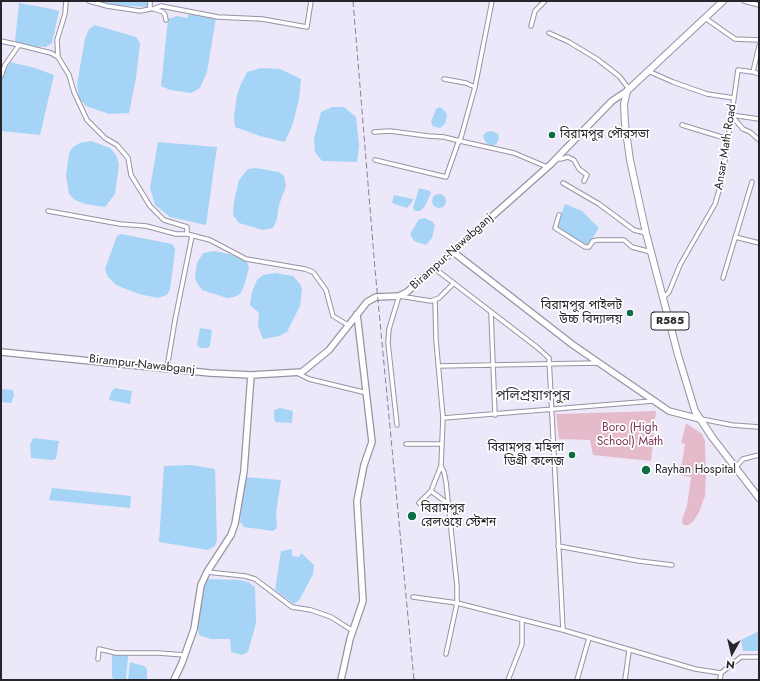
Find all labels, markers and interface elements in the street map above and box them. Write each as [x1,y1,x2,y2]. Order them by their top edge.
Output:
street label: Ansar Math Road [712,103,740,191]
place label: বিরামপুর পৌরসভা [560,128,649,142]
marker: বিরামপুর পৌরসভা [547,130,557,140]
street label: Birampur-Nawabganj [408,211,496,293]
place label: বিরামপুর পাইলট উচ্চ বিদ্যালয় [541,299,622,327]
marker: বিরামপুর পাইলট উচ্চ বিদ্যালয় [625,308,635,318]
road number: R585 [651,312,689,330]
street label: Birampur-Nawabganj [88,352,196,378]
district label: পলিপ্রয়াগপুর [496,389,570,405]
park label: Boro (High School) Math [597,421,663,449]
place label: বিরামপুর মহিলা ডিগ্রী কলেজ [488,441,564,469]
marker: বিরামপুর মহিলা ডিগ্রী কলেজ [567,450,577,460]
place label: Rayhan Hospital [655,463,736,477]
marker: Rayhan Hospital [640,464,652,476]
place label: বিরামপুর রেলওয়ে স্টেশন [421,502,496,530]
marker: বিরামপুর রেলওয়ে স্টেশন [406,510,418,522]
north arrow [712,633,752,673]
text: N [725,656,736,673]

